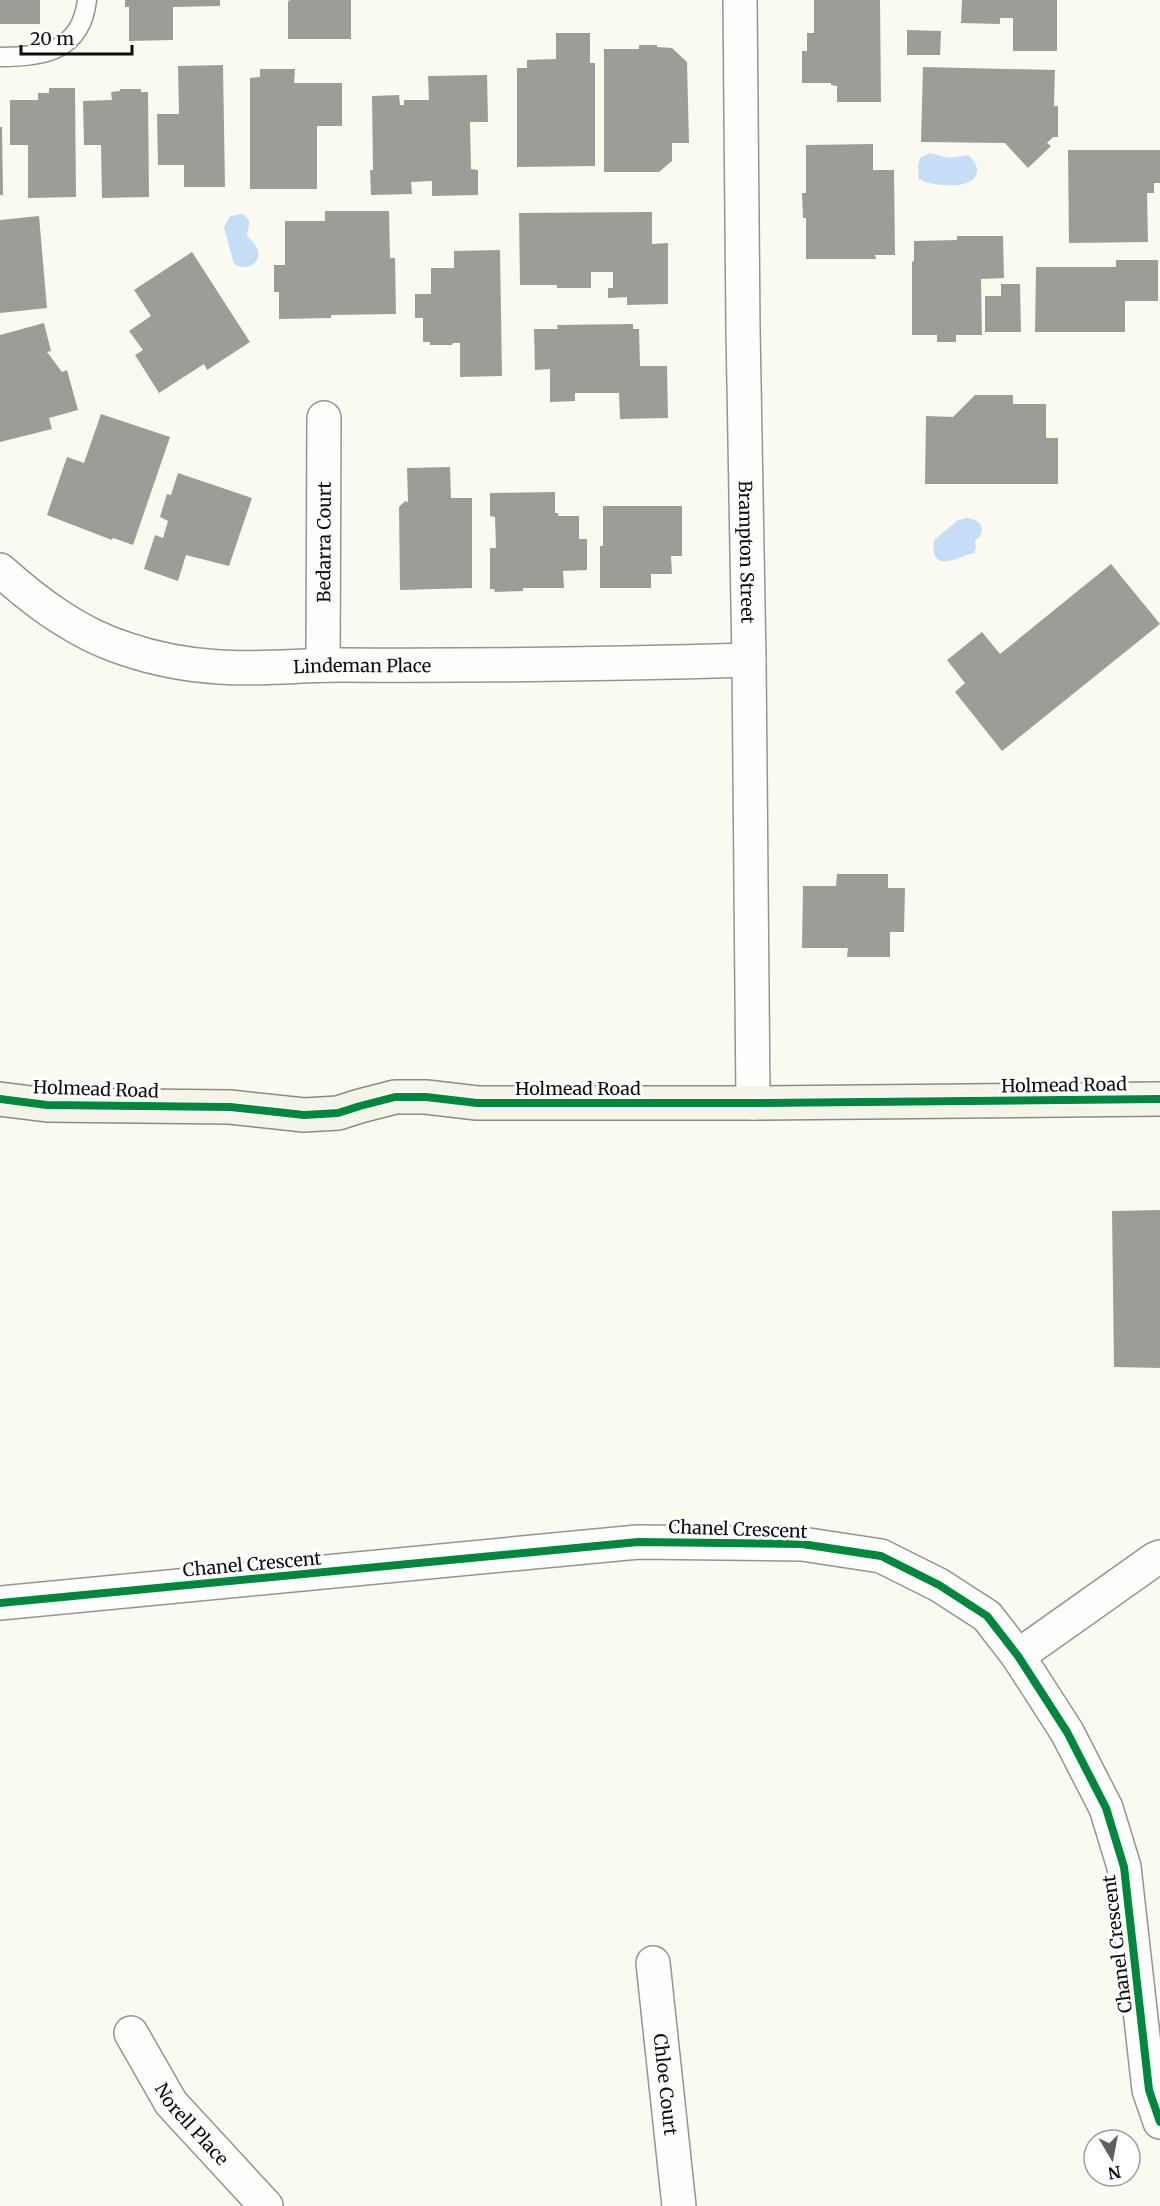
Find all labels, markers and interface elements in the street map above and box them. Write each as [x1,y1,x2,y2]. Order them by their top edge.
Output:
scale bar [21,18,132,56]
text: 20 m [30,27,74,50]
street label: Brampton Street [734,480,760,624]
street label: Bedarra Court [312,481,335,603]
street label: Lindeman Place [293,653,431,678]
street label: Holmead Road [1001,1072,1127,1098]
street label: Holmead Road [33,1075,159,1103]
street label: Holmead Road [515,1077,641,1100]
street label: Chanel Crescent [668,1515,808,1543]
street label: Chanel Crescent [182,1546,322,1582]
street label: Chanel Crescent [1097,1874,1137,2014]
street label: Chloe Court [649,2032,683,2136]
street label: Norell Place [150,2079,234,2170]
north arrow [1082,2128,1142,2188]
text: N [1106,2162,1123,2184]

